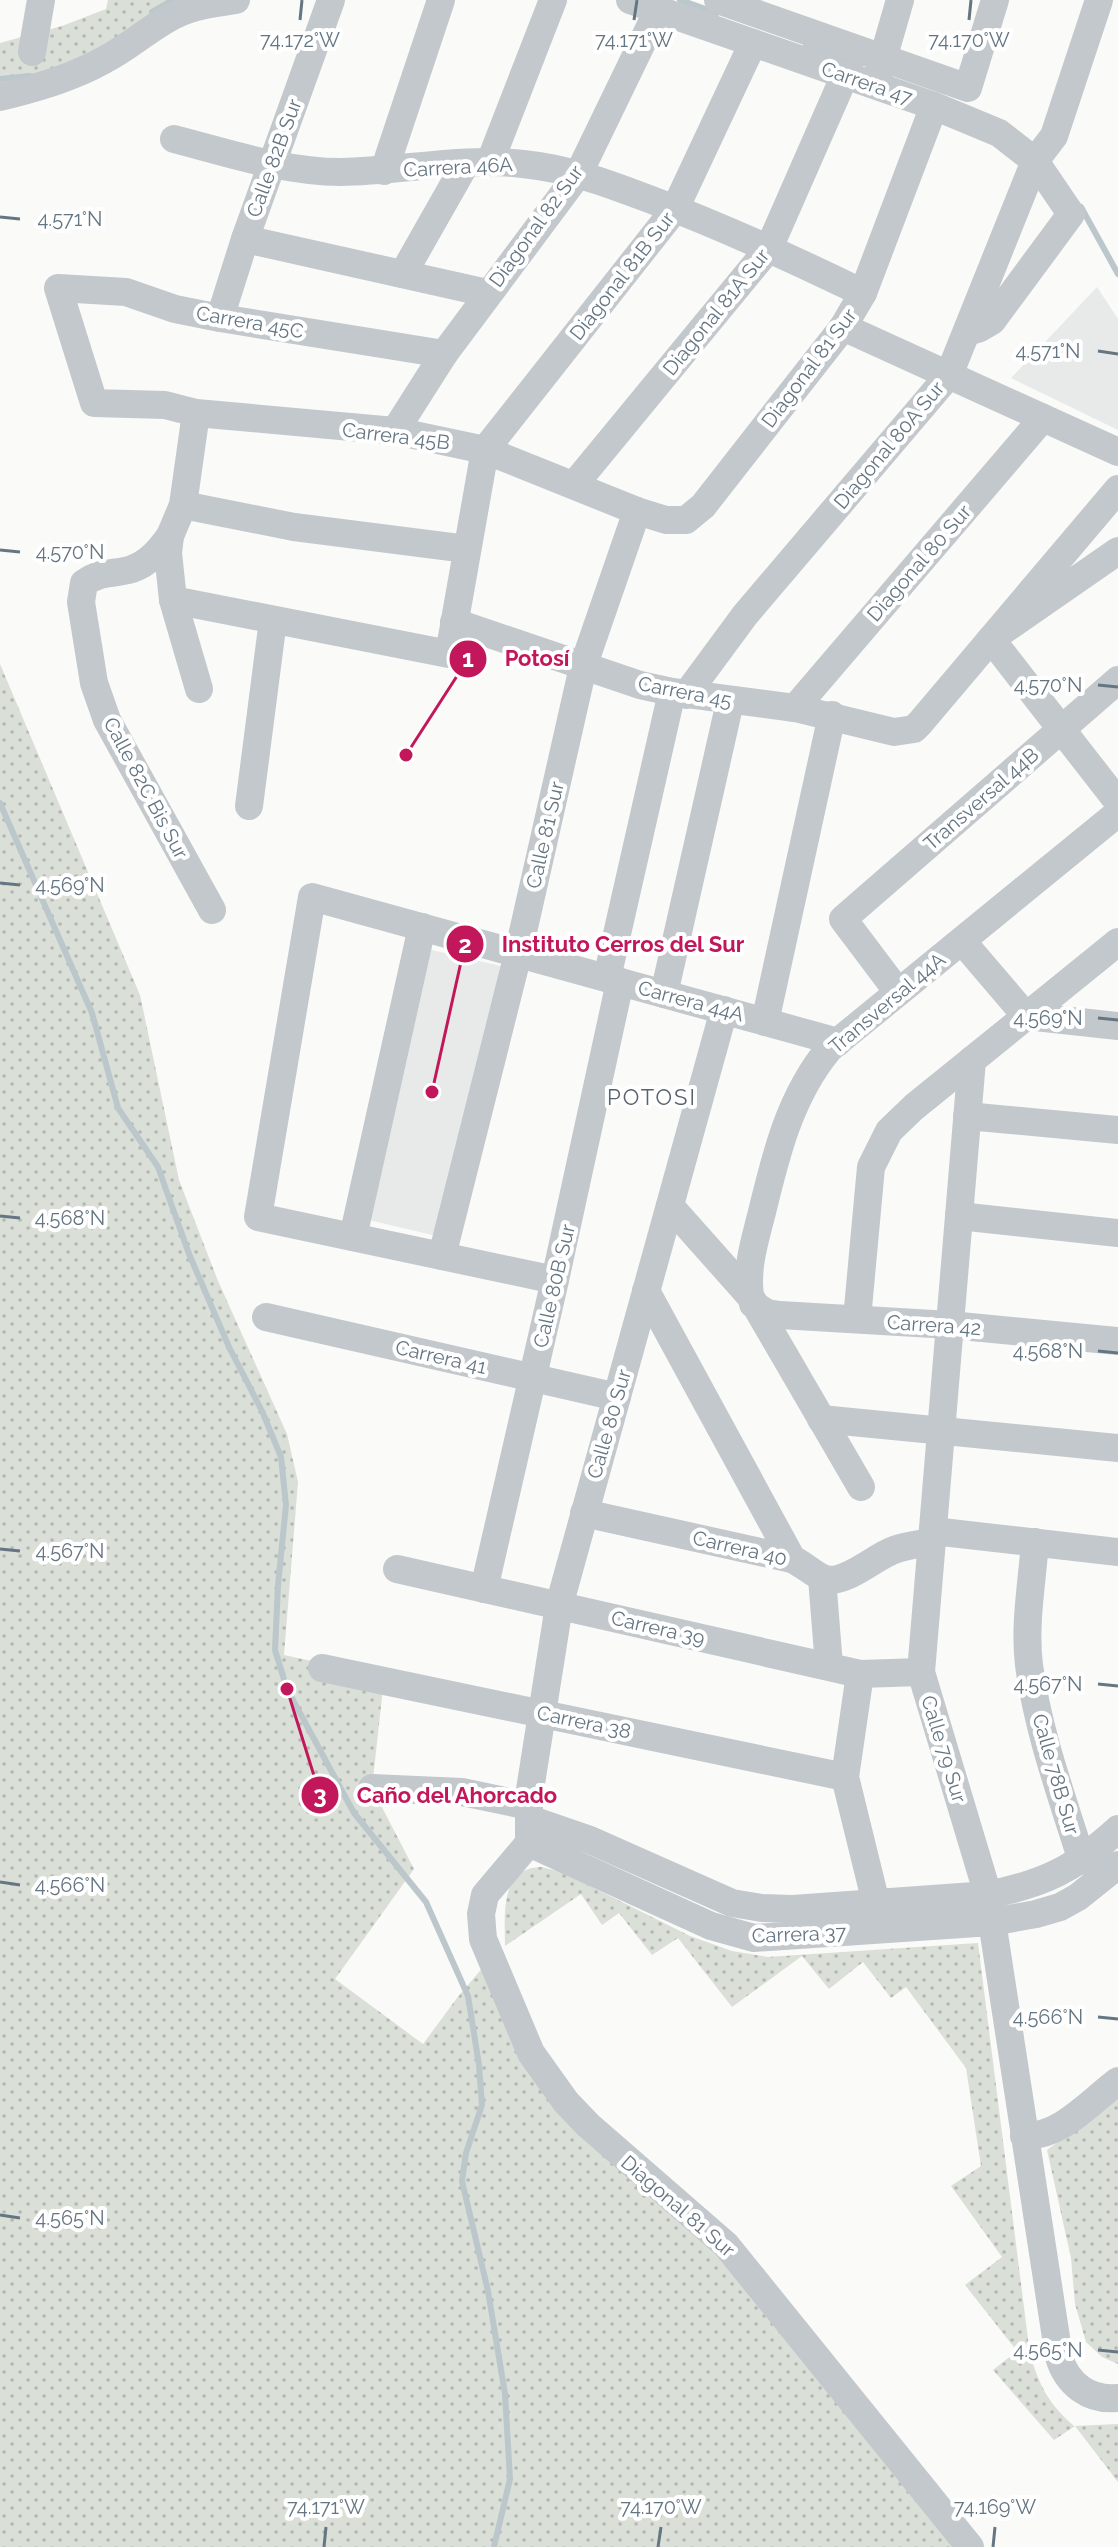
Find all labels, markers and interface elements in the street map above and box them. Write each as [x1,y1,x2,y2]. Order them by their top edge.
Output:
text: 74.172°W [260,28,340,52]
text: 74.171°W [595,28,673,52]
text: 74.170°W [928,28,1010,52]
street label: Carrera 47 [818,56,916,110]
street label: Calle 82B Sur [242,96,306,220]
street label: Carrera 46A [403,152,514,182]
street label: Diagonal 82 Sur [484,160,588,292]
text: 4.571°N [37,207,103,231]
street label: Diagonal 81B Sur [564,207,680,345]
street label: Diagonal 81A Sur [658,244,774,380]
street label: Carrera 45C [194,301,306,343]
street label: Diagonal 81 Sur [756,304,862,432]
text: 4.571°N [1015,339,1081,363]
street label: Diagonal 80A Sur [829,376,949,514]
street label: Carrera 45B [341,417,451,455]
street label: Diagonal 80 Sur [862,500,976,626]
text: 4.570°N [36,540,104,564]
callout: Potosí [448,636,585,682]
text: 1 [462,644,474,673]
text: Potosí [505,645,570,671]
street label: Carrera 45 [636,671,734,713]
text: 4.570°N [1014,673,1082,697]
street label: Calle 82C Bis Sur [99,713,193,863]
street label: Transversal 44B [919,743,1043,855]
street label: Calle 81 Sur [521,779,569,891]
text: 4.569°N [35,873,105,897]
callout: Instituto Cerros del Sur [445,921,760,967]
text: 2 [458,930,472,959]
text: Instituto Cerros del Sur [502,931,745,957]
street label: Transversal 44A [824,947,950,1059]
street label: Carrera 44A [636,975,747,1027]
text: 4.569°N [1013,1006,1083,1030]
district label: POTOSI [607,1084,697,1110]
text: 4.568°N [35,1206,105,1230]
street label: Calle 80B Sur [528,1222,580,1350]
street label: Carrera 42 [886,1310,982,1340]
street label: Carrera 41 [393,1335,489,1379]
text: 4.568°N [1013,1339,1083,1363]
street label: Calle 80 Sur [582,1367,636,1481]
street label: Carrera 40 [690,1525,790,1571]
text: 4.567°N [35,1539,105,1563]
street label: Carrera 39 [609,1606,707,1650]
text: 4.567°N [1013,1672,1083,1696]
street label: Calle 79 Sur [916,1692,972,1806]
street label: Carrera 38 [535,1700,633,1744]
street label: Calle 78B Sur [1027,1711,1085,1837]
callout: Caño del Ahorcado [300,1772,573,1818]
text: 3 [313,1780,327,1809]
text: Caño del Ahorcado [357,1782,557,1808]
text: 4.566°N [35,1873,105,1897]
street label: Carrera 37 [751,1920,847,1948]
text: 4.566°N [1013,2005,1083,2029]
street label: Diagonal 81 Sur [616,2150,740,2262]
text: 4.565°N [35,2206,105,2230]
text: 4.565°N [1013,2338,1083,2362]
text: 74.171°W [287,2495,365,2519]
text: 74.170°W [620,2495,702,2519]
text: 74.169°W [954,2495,1036,2519]

